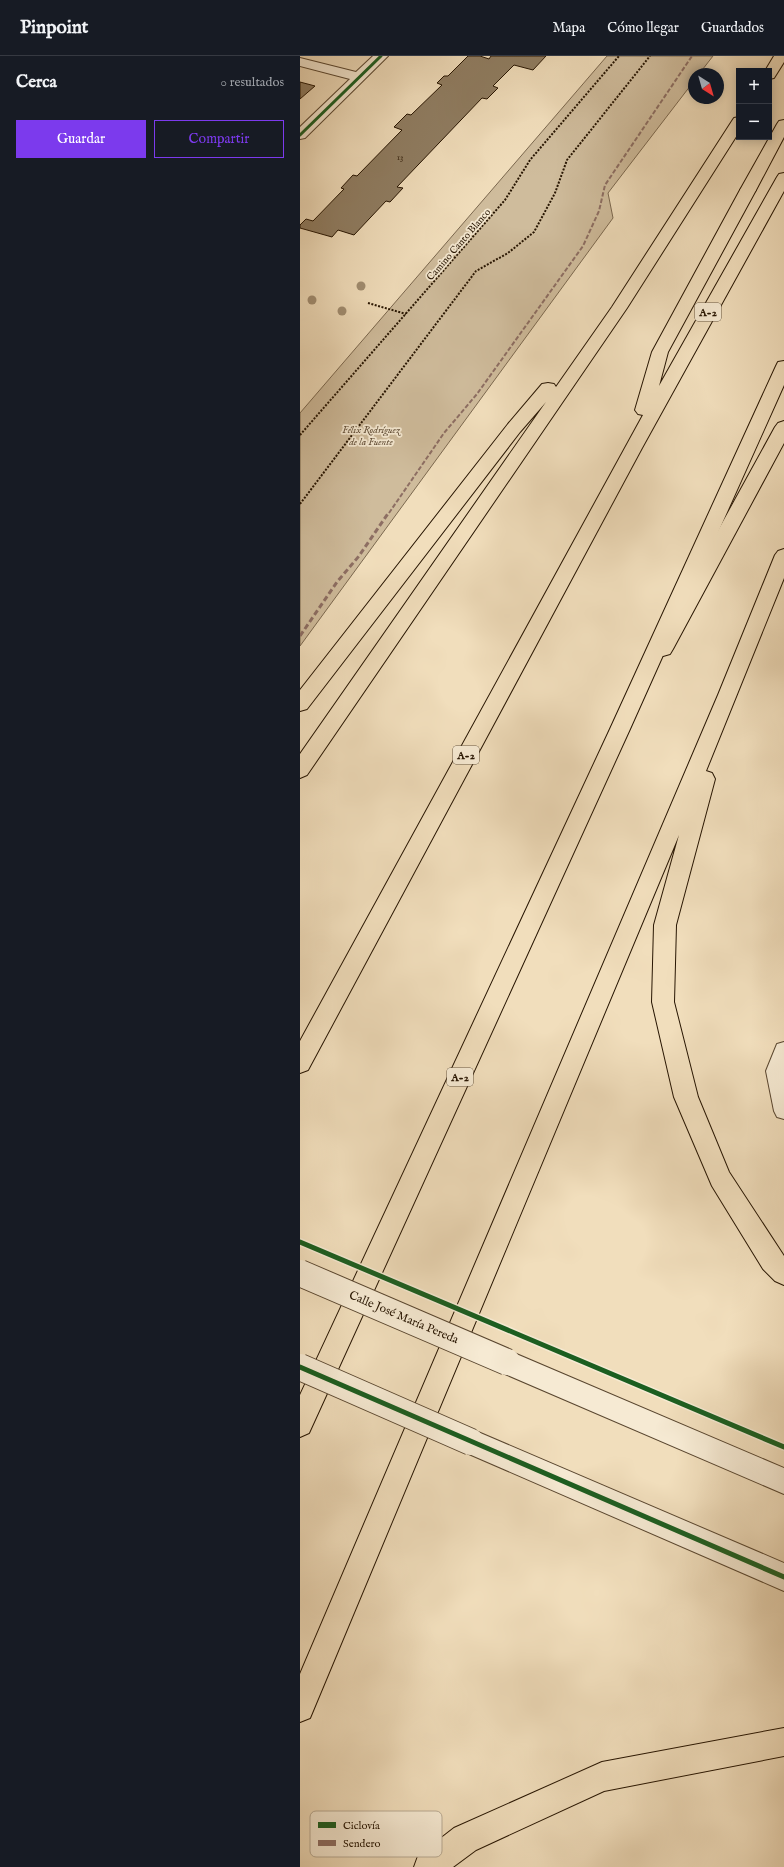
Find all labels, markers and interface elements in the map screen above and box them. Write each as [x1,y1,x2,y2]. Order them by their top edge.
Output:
text: Pinpoint [20,16,88,40]
text: Mapa [552,19,585,37]
text: Cómo llegar [607,19,679,37]
text: Guardados [701,19,764,37]
north arrow [688,68,724,104]
map controls [736,68,772,140]
button: + [736,68,772,104]
text: Cerca [16,72,57,93]
text: 0 resultados [221,74,284,91]
button: − [736,104,772,140]
button: Guardar [16,120,146,158]
button: Compartir [154,120,284,158]
house number: 13 [397,152,403,163]
street label: Camino Canto Blanco [424,206,494,284]
road number: A-2 [695,303,721,321]
park label: Félix Rodríguez de la Fuente [342,424,401,449]
road number: A-2 [453,746,479,764]
road number: A-2 [447,1068,473,1086]
street label: Calle José María Pereda [346,1288,462,1349]
legend [310,1811,442,1857]
text: Ciclovía [343,1819,380,1833]
text: Sendero [343,1837,381,1851]

